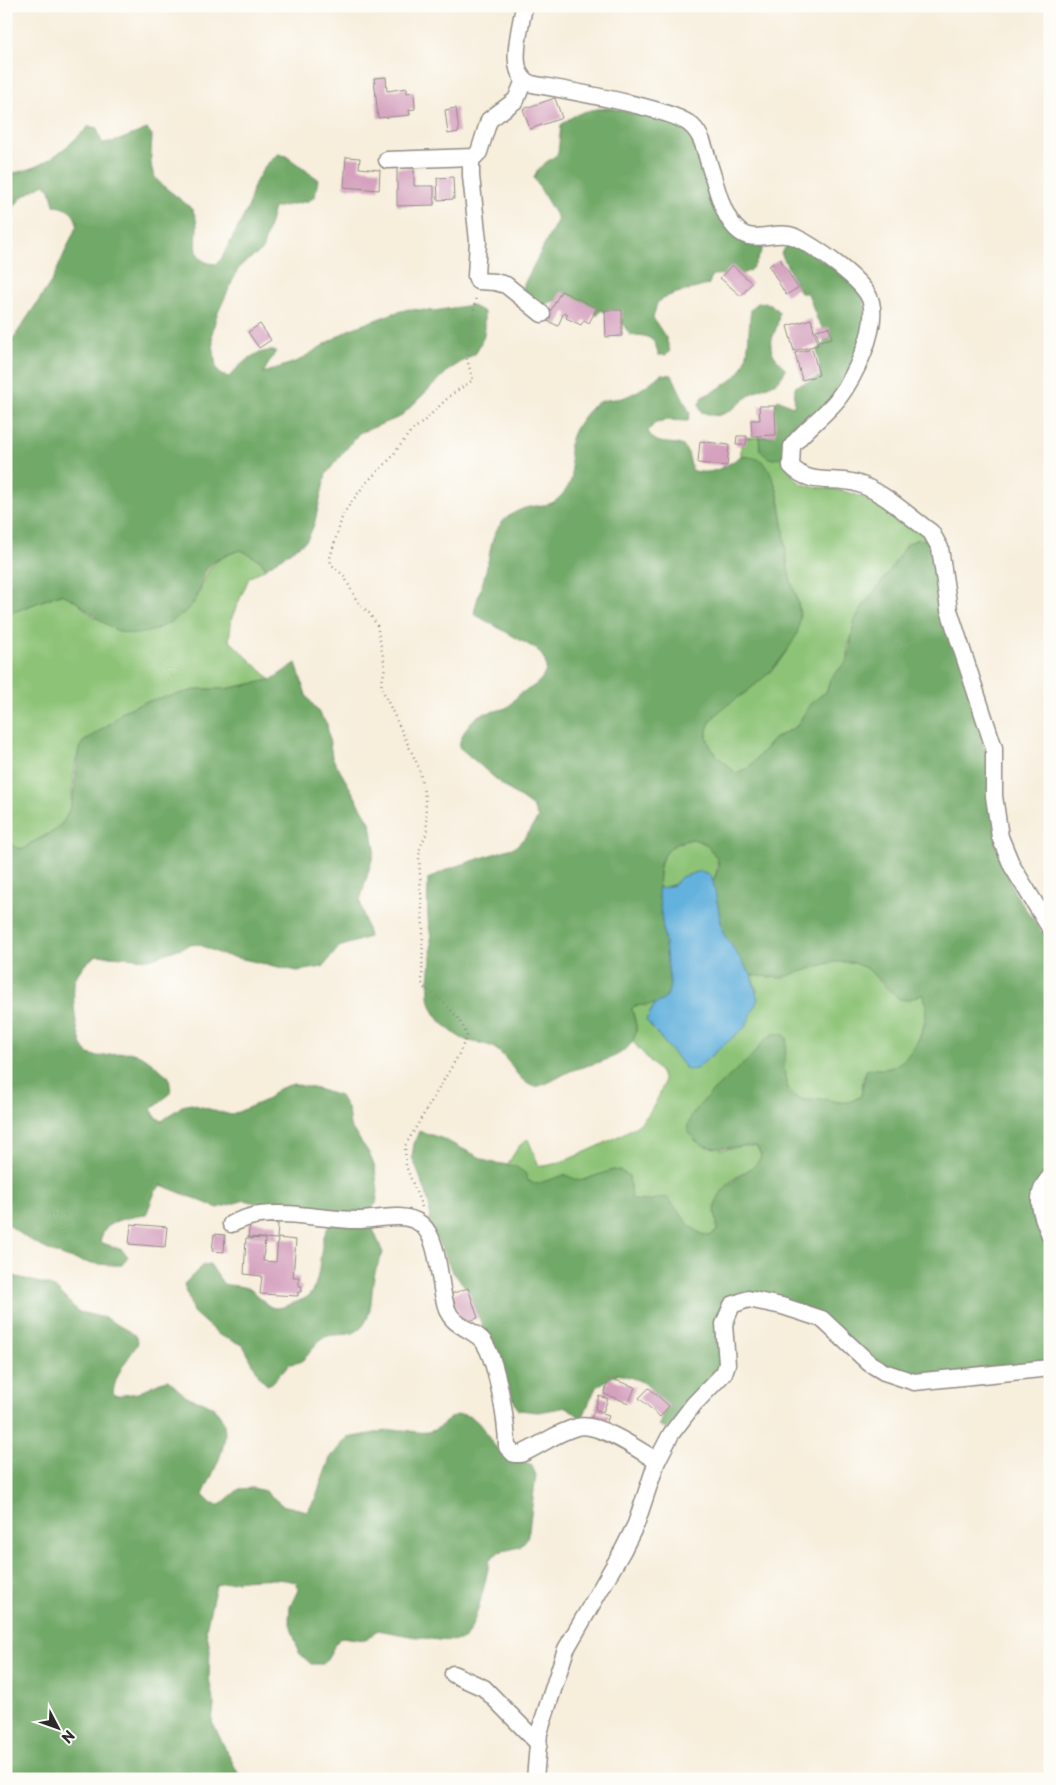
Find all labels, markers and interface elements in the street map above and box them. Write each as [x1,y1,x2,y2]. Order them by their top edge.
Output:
north arrow [32,1702,82,1752]
text: N [57,1726,80,1748]

